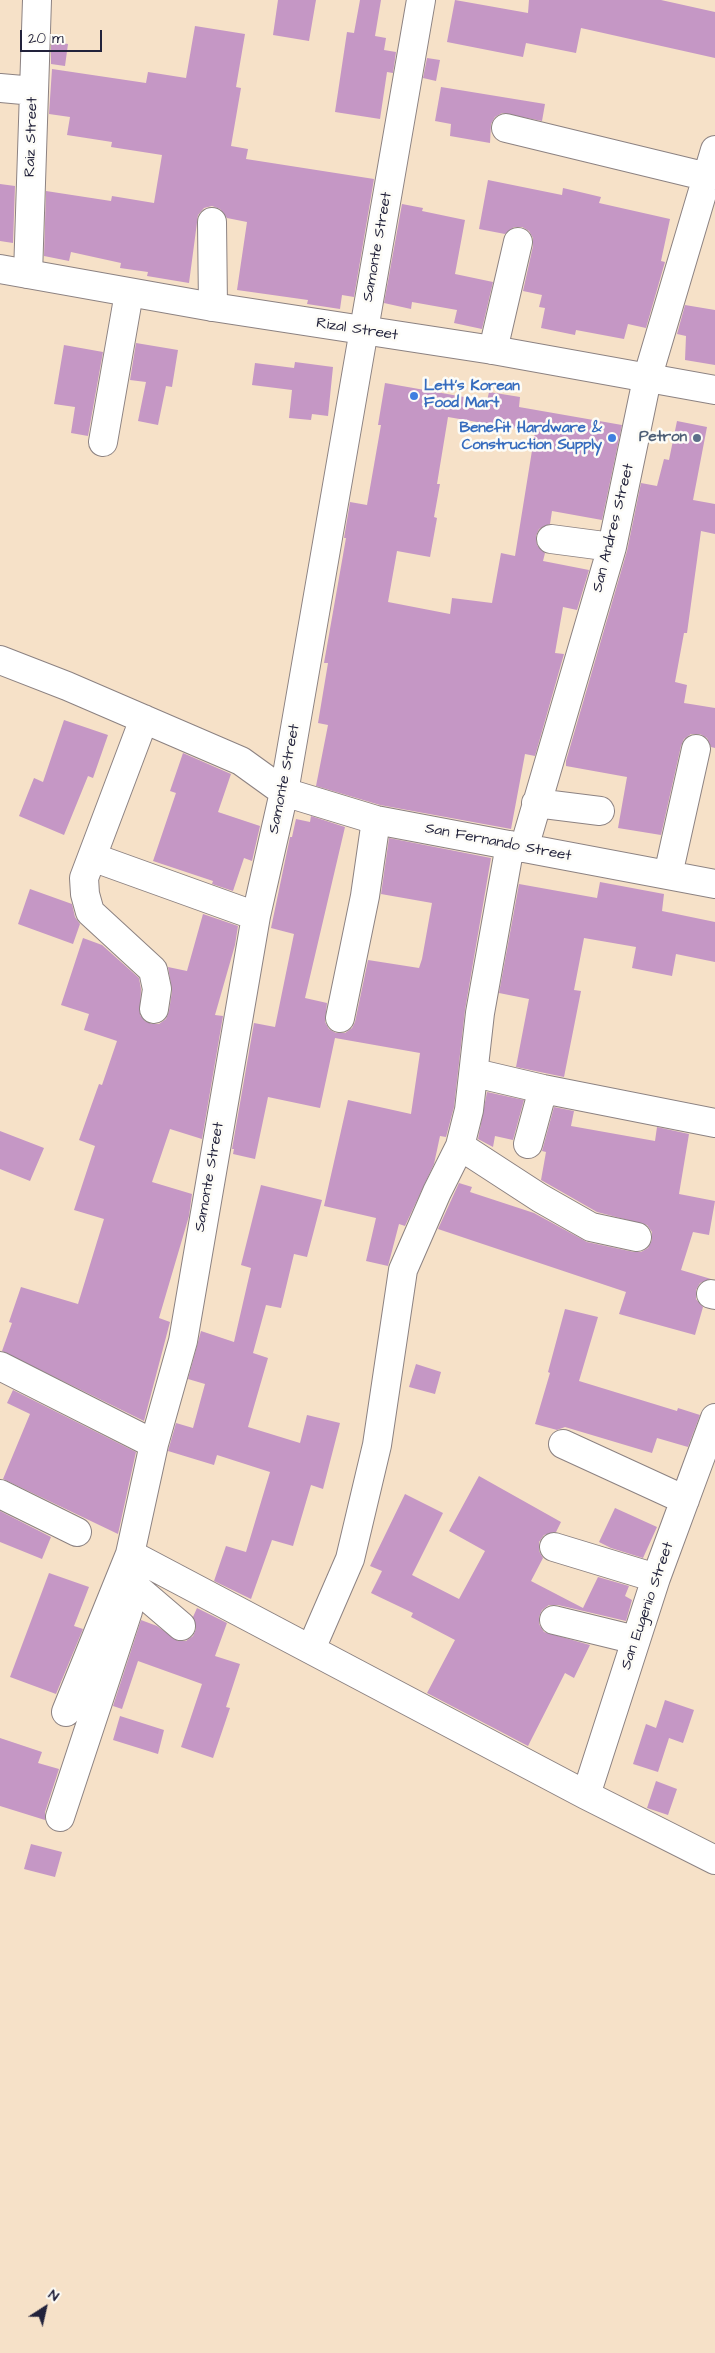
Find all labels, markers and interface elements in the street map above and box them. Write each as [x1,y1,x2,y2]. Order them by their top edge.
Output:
scale bar [22,20,105,52]
text: 20 m [28,28,64,49]
street label: Raiz Street [22,97,42,177]
street label: Samonte Street [359,191,397,303]
street label: Rizal Street [315,315,399,345]
place label: Lett's Korean Food Mart [424,378,520,413]
marker: Lett's Korean Food Mart [408,390,420,402]
place label: Benefit Hardware & Construction Supply [459,420,602,455]
place label: Petron [639,429,687,447]
marker: Benefit Hardware & Construction Supply [606,432,618,444]
marker: Petron [691,432,703,444]
street label: San Andres Street [589,462,639,594]
street label: Samonte Street [266,723,304,835]
street label: San Fernando Street [423,820,573,866]
street label: Samonte Street [191,1121,229,1233]
street label: San Eugenio Street [618,1540,678,1672]
north arrow [20,2283,70,2333]
text: N [44,2285,63,2306]

